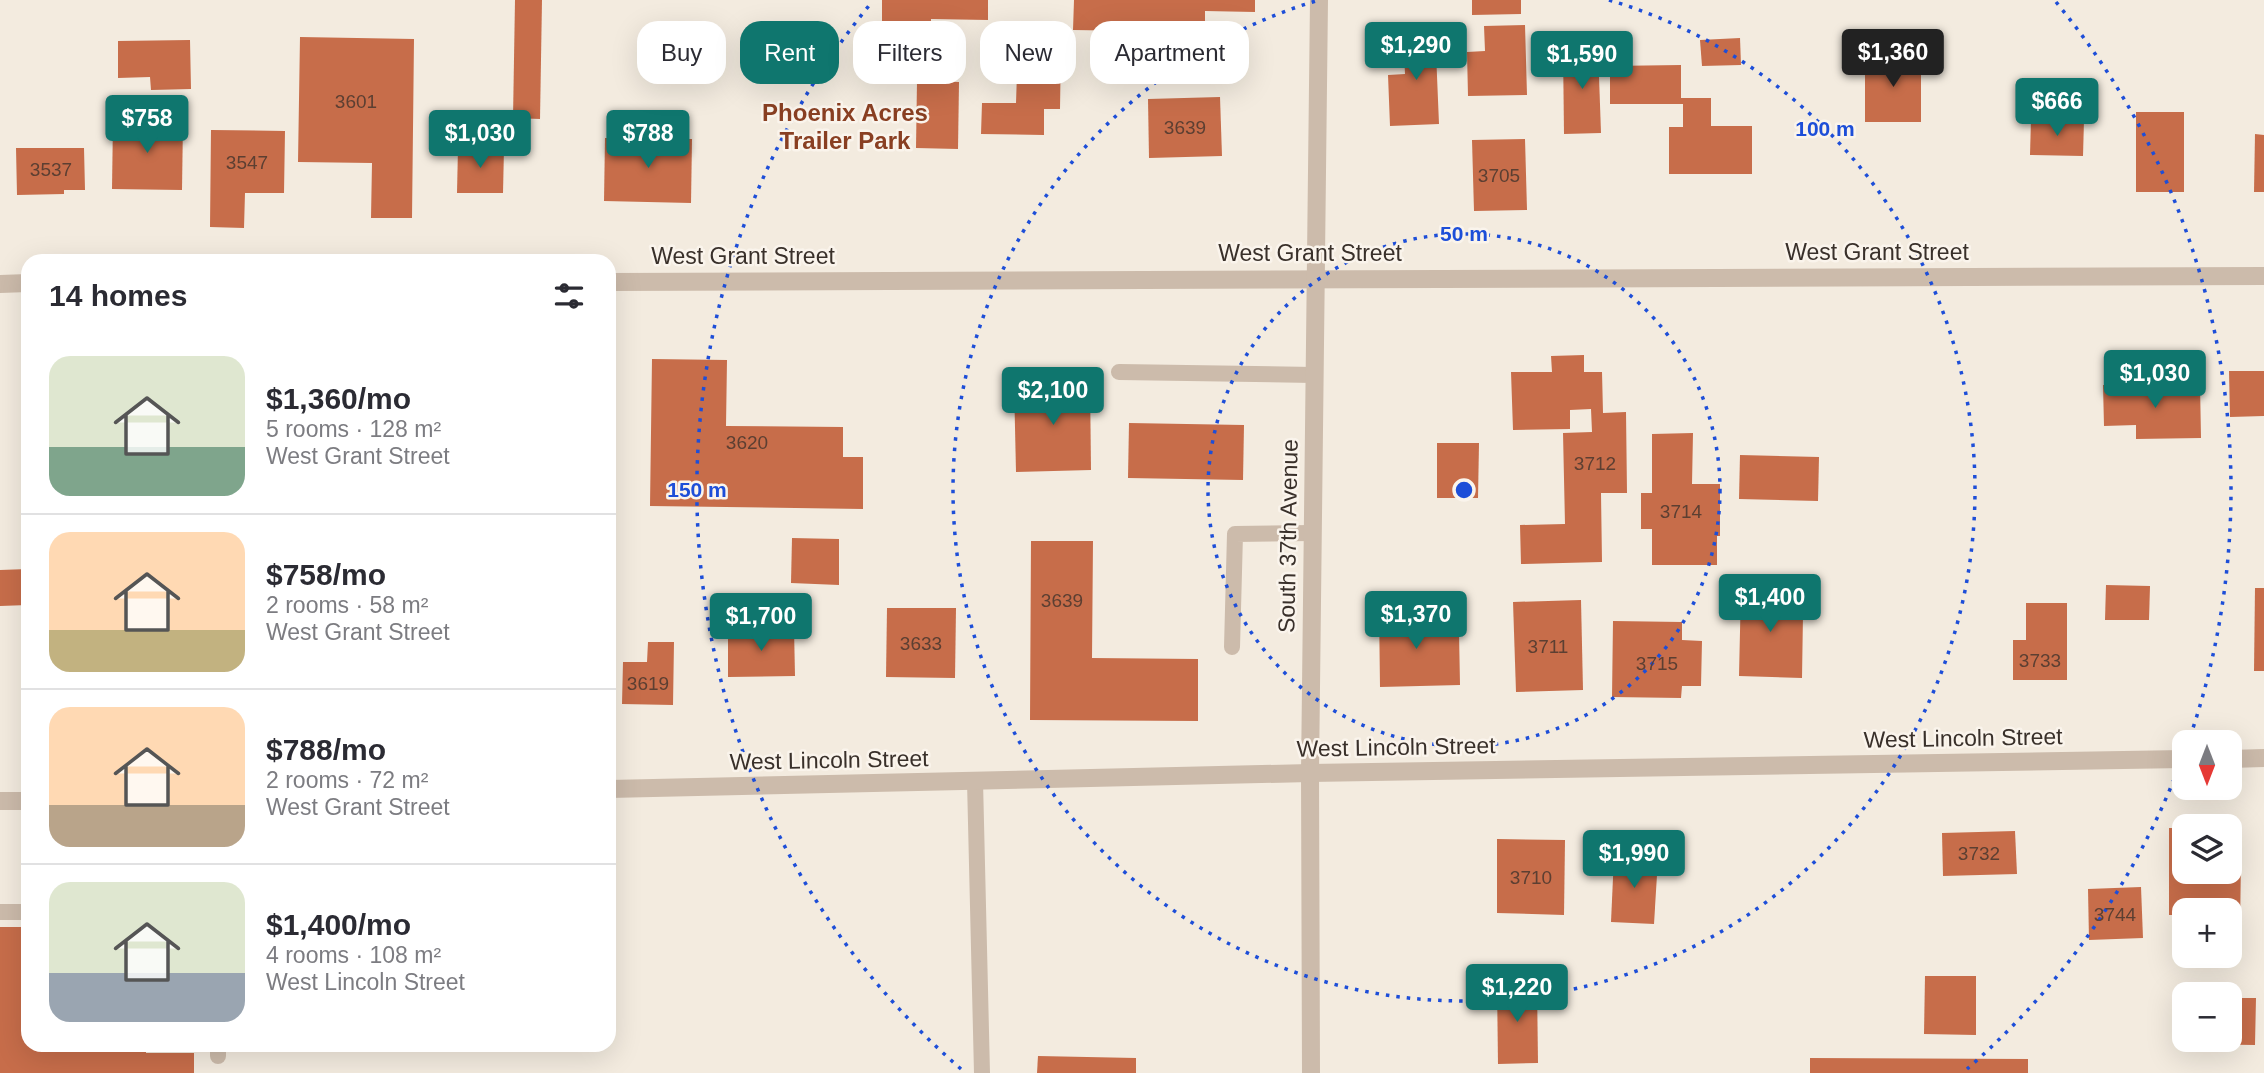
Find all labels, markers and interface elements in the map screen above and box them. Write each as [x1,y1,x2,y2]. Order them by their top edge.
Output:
chip: Buy [637,21,726,84]
chip: Rent [740,21,839,84]
chip: Filters [853,21,966,84]
chip: New [980,21,1076,84]
chip: Apartment [1090,21,1249,84]
pin: $1,290 [1359,22,1473,82]
pin: $1,360 [1836,29,1950,89]
text: $1,290 [1381,32,1451,58]
pin: $1,590 [1525,32,1639,91]
text: $1,360 [1858,39,1928,65]
text: $1,590 [1547,41,1617,67]
pin: $666 [2016,78,2098,138]
text: $666 [2031,88,2083,114]
house number: 3601 [335,91,377,112]
pin: $758 [106,96,188,155]
district label: Phoenix Acres Trailer Park [762,99,928,154]
text: $758 [121,105,173,131]
pin: $1,030 [423,110,537,170]
pin: $788 [607,110,689,170]
house number: 3639 [1164,117,1206,138]
text: 100 m [1795,117,1855,140]
text: $1,030 [445,120,515,146]
text: $788 [622,120,674,146]
house number: 3547 [226,152,268,173]
house number: 3537 [30,159,72,180]
house number: 3705 [1478,165,1520,186]
text: 50 m [1440,222,1488,245]
street label: West Grant Street [1785,239,1969,265]
street label: West Grant Street [1218,240,1402,266]
street label: West Grant Street [651,243,835,269]
icon: filters [550,277,588,315]
text: 14 homes [49,279,187,312]
pin: $1,030 [2098,350,2212,410]
text: $1,030 [2120,360,2190,386]
pin: $2,100 [996,368,1110,427]
text: $2,100 [1018,377,1088,403]
text: $1,360/mo [266,382,411,415]
icon: home [105,384,189,468]
text: 5 rooms · 128 m² [266,416,441,442]
house number: 3620 [726,432,768,453]
street label: South 37th Avenue [1273,439,1303,633]
text: West Grant Street [266,443,450,469]
house number: 3712 [1574,453,1616,474]
text: 150 m [667,478,727,501]
centre of rings [1452,478,1476,502]
house number: 3714 [1660,501,1703,522]
text: $758/mo [266,558,386,591]
icon: home [105,560,189,644]
pin: $1,400 [1713,574,1827,634]
text: $1,400 [1735,584,1805,610]
house number: 3639 [1041,590,1083,611]
text: 2 rooms · 58 m² [266,592,428,618]
pin: $1,370 [1359,592,1473,651]
pin: $1,700 [704,594,818,653]
text: $1,370 [1381,601,1451,627]
text: $1,700 [726,603,796,629]
text: West Grant Street [266,619,450,645]
house number: 3633 [900,633,942,654]
house number: 3711 [1528,636,1568,657]
house number: 3733 [2019,650,2061,671]
house number: 3715 [1636,653,1678,674]
house number: 3619 [627,673,669,694]
street label: West Lincoln Street [1863,723,2063,753]
north arrow [2172,730,2242,800]
map controls [2172,730,2242,1052]
street label: West Lincoln Street [1296,732,1496,762]
text: $788/mo [266,733,386,766]
icon: home [105,735,189,819]
street label: West Lincoln Street [729,745,929,775]
text: 2 rooms · 72 m² [266,767,428,793]
text: West Grant Street [266,794,450,820]
button: layers [2172,814,2242,884]
pin: $1,990 [1577,830,1691,890]
text: $1,990 [1599,840,1669,866]
house number: 3732 [1958,843,2000,864]
house number: 3710 [1510,867,1552,888]
button: + [2172,898,2242,968]
house number: 3744 [2094,904,2137,925]
text: $1,400/mo [266,908,411,941]
icon: home [105,910,189,994]
text: 4 rooms · 108 m² [266,942,441,968]
pin: $1,220 [1460,964,1574,1024]
text: West Lincoln Street [266,969,465,995]
text: $1,220 [1482,974,1552,1000]
button: − [2172,982,2242,1052]

